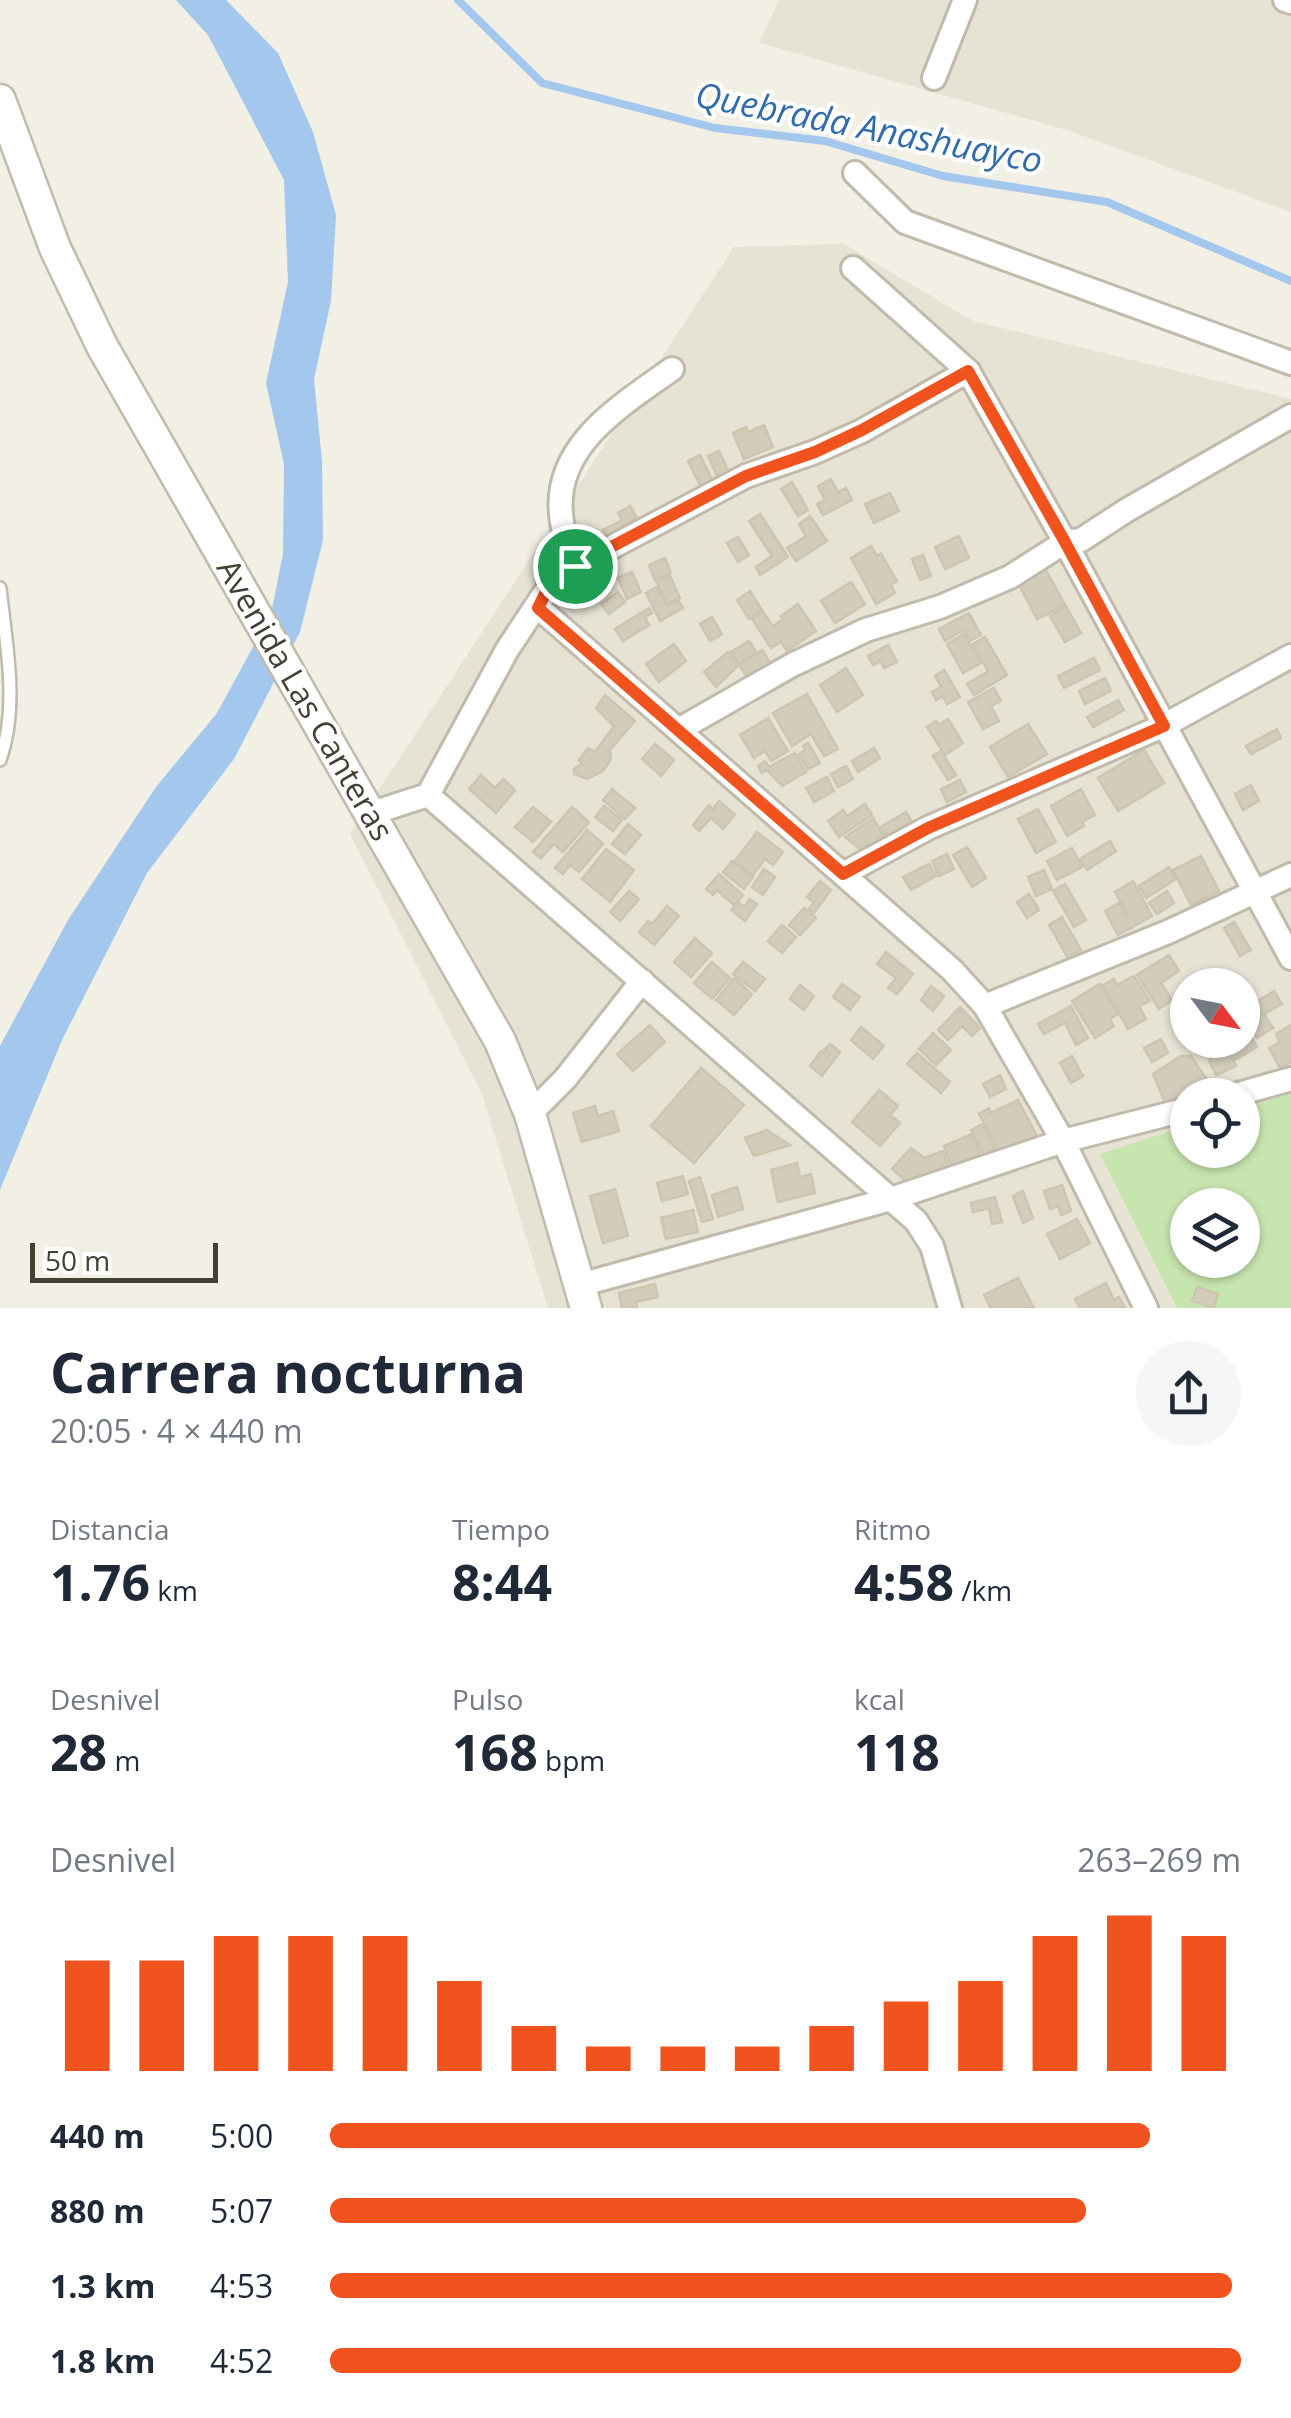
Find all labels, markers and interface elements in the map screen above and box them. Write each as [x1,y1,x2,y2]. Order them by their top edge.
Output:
water label: Quebrada Anashuayco [692,70,1047,183]
pin [533,524,618,609]
icon: arrive [548,539,603,594]
street label: Avenida Las Canteras [208,551,405,848]
north arrow [1170,968,1260,1058]
map controls [1170,968,1260,1278]
button: locate [1170,1078,1260,1168]
button: layers [1170,1188,1260,1278]
scale bar [30,1238,218,1282]
text: 50 m [45,1241,110,1279]
text: Carrera nocturna [50,1334,526,1409]
button: share [1136,1341,1241,1446]
text: 20:05 · 4 × 440 m [50,1409,303,1452]
text: Distancia [50,1510,169,1548]
text: Tiempo [452,1510,550,1548]
text: Ritmo [854,1510,931,1548]
text: 1.76 [50,1548,150,1616]
text: 8:44 [452,1548,552,1616]
text: 4:58 [854,1548,954,1616]
text: km [150,1571,198,1609]
text: /km [954,1571,1012,1609]
text: Desnivel [50,1680,160,1718]
text: Pulso [452,1680,523,1718]
text: kcal [854,1680,905,1718]
text: 28 [50,1718,107,1786]
text: 168 [452,1718,538,1786]
text: 118 [854,1718,940,1786]
text: m [107,1741,140,1779]
text: bpm [538,1741,605,1779]
text: Desnivel [50,1838,176,1881]
text: 263–269 m [1077,1838,1241,1881]
text: 440 m [50,2114,145,2157]
text: 5:00 [210,2114,273,2157]
text: 880 m [50,2189,145,2232]
text: 5:07 [210,2189,273,2232]
text: 1.3 km [50,2264,155,2307]
text: 4:53 [210,2264,273,2307]
text: 1.8 km [50,2339,155,2382]
text: 4:52 [210,2339,273,2382]

